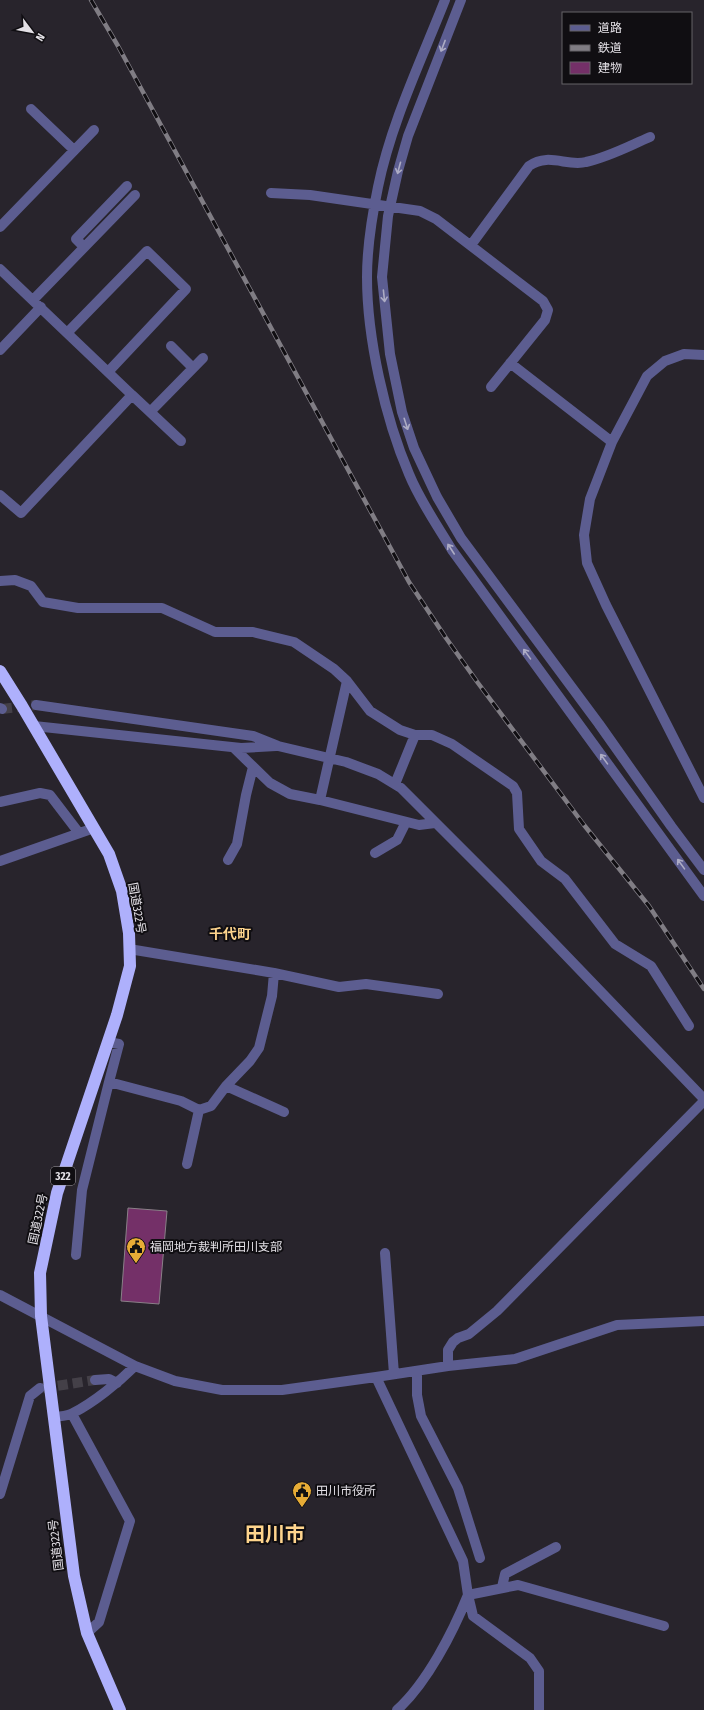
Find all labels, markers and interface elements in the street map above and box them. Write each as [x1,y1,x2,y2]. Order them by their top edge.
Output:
north arrow [12,12,52,52]
legend [562,12,692,84]
text: 道路 [598,21,622,35]
text: N [33,31,47,43]
one-way arrow [439,39,447,51]
text: 鉄道 [598,41,622,55]
text: 建物 [598,61,622,75]
one-way arrow [395,161,402,174]
one-way arrow [380,289,388,302]
one-way arrow [403,417,410,430]
one-way arrow [447,544,455,555]
one-way arrow [523,649,531,660]
one-way arrow [600,754,608,765]
one-way arrow [677,859,685,870]
street label: 国道322号 [126,881,148,935]
district label: 千代町 [209,926,251,943]
road number: 322 [51,1167,75,1185]
street label: 国道322号 [26,1192,50,1246]
public building icon: 福岡地方裁判所田川支部 [125,1236,147,1264]
place label: 福岡地方裁判所田川支部 [150,1240,282,1254]
public building icon: 田川市役所 [291,1480,313,1508]
place label: 田川市役所 [316,1484,376,1498]
street label: 国道322号 [46,1518,66,1572]
district label: 田川市 [245,1522,305,1546]

